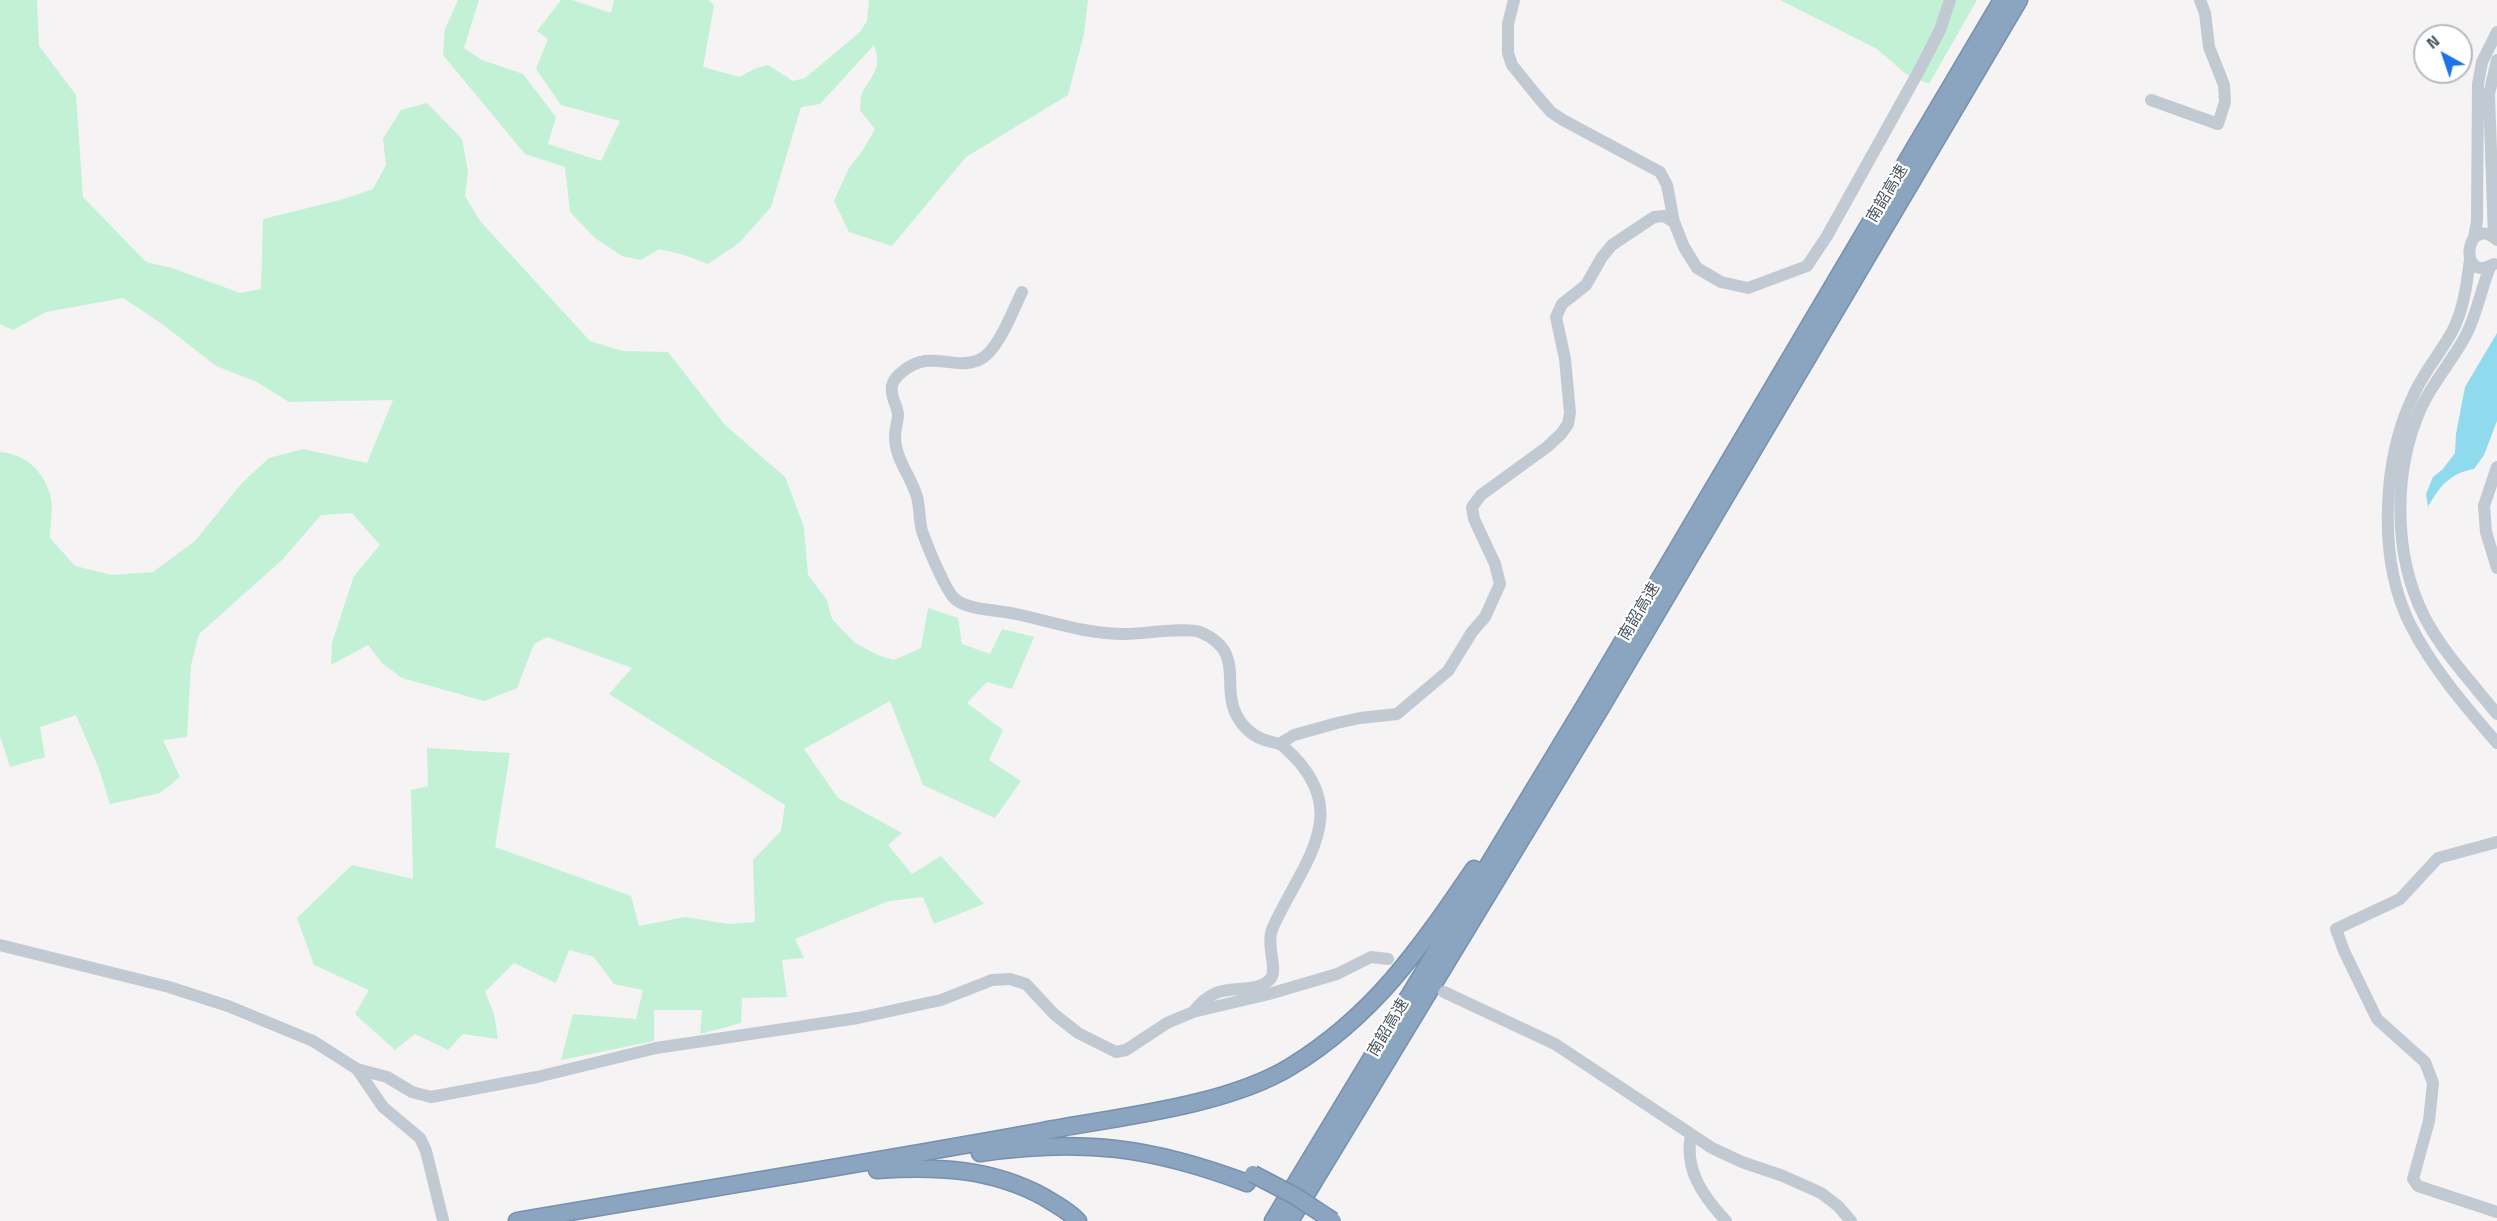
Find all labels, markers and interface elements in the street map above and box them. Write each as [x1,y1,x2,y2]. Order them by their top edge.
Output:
north arrow [2413,24,2473,84]
text: N [2421,29,2445,55]
street label: 南韶高速 [1863,162,1913,226]
street label: 南韶高速 [1615,580,1665,644]
street label: 南韶高速 [1364,996,1414,1060]

